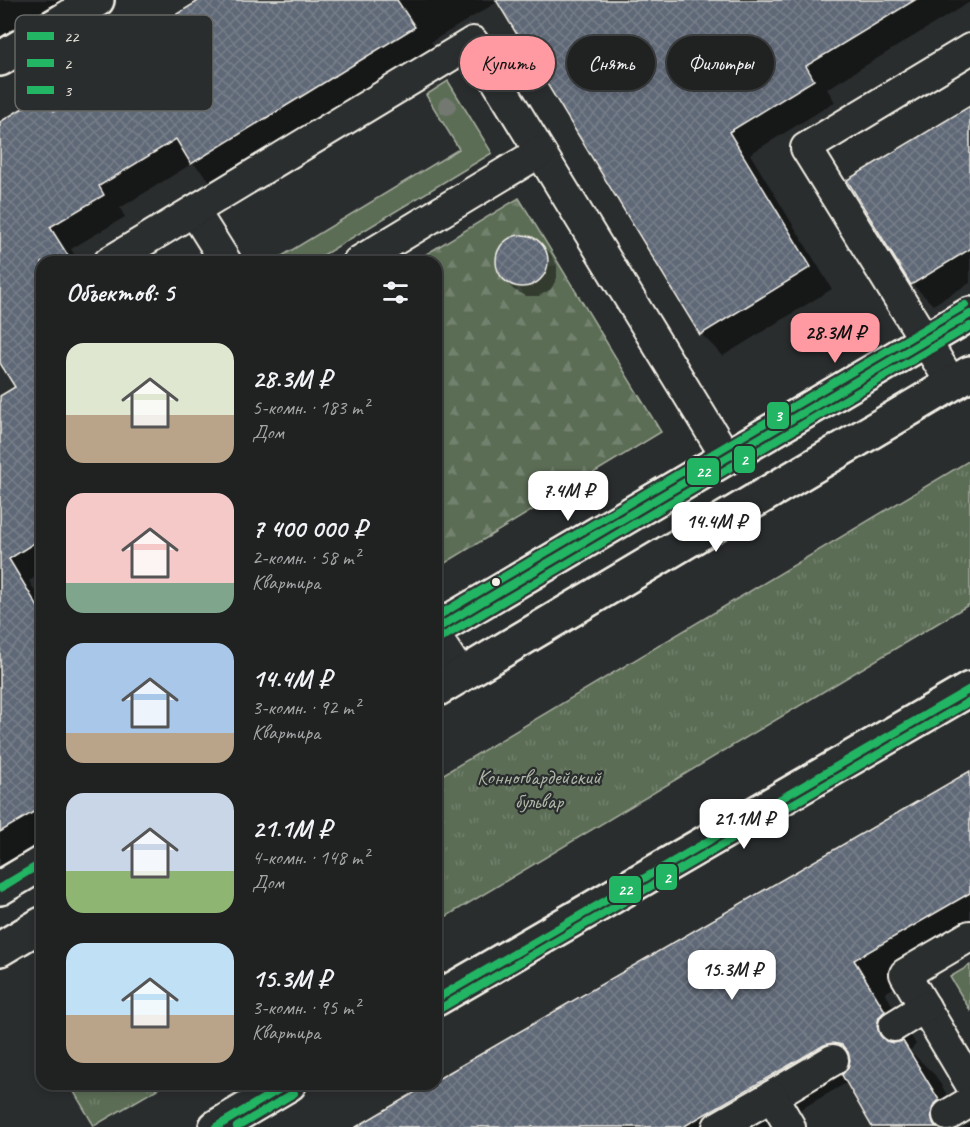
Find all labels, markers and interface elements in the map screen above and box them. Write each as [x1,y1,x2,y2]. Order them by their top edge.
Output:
legend [15,15,213,111]
text: 22 [64,27,80,47]
chip: Купить [460,36,555,90]
chip: Снять [567,36,655,90]
chip: Фильтры [667,36,774,90]
text: 2 [64,54,73,74]
text: 3 [64,81,73,101]
text: Объектов: 5 [66,276,174,309]
icon: filters [379,276,412,309]
pin: 28.3M ₽ [780,313,890,364]
text: 28.3M ₽ [805,320,865,345]
text: 28.3M ₽ [252,362,331,395]
icon: home [114,367,186,439]
text: 5-комн. · 183 m² [252,395,369,420]
line badge: 3 [766,401,790,430]
text: 3 [774,406,783,426]
text: Дом [252,420,284,445]
line badge: 2 [733,445,756,474]
text: 2 [740,450,749,470]
line badge: 22 [686,457,720,486]
text: 22 [696,462,712,482]
pin: 7.4M ₽ [519,471,617,522]
text: 7.4M ₽ [542,478,594,503]
pin: 14.4M ₽ [661,502,771,553]
text: 14.4M ₽ [686,509,746,534]
text: 7 400 000 ₽ [252,512,366,545]
icon: home [114,517,186,589]
text: 2-комн. · 58 m² [252,545,360,570]
text: Квартира [252,570,320,595]
unlabelled marker [490,576,502,588]
text: 14.4M ₽ [252,662,331,695]
icon: home [114,667,186,739]
text: 3-комн. · 92 m² [252,695,360,720]
text: Квартира [252,720,320,745]
park label: Конногвардейский бульвар [477,764,602,814]
pin: 21.1M ₽ [689,799,799,850]
text: 21.1M ₽ [714,806,774,831]
text: 21.1M ₽ [252,812,331,845]
icon: home [114,817,186,889]
text: 4-комн. · 148 m² [252,845,369,870]
line badge: 2 [655,863,678,891]
text: 2 [663,868,672,888]
text: Дом [252,870,284,895]
line badge: 22 [608,875,642,904]
text: 22 [618,880,634,900]
pin: 15.3M ₽ [677,950,787,1001]
text: 15.3M ₽ [702,957,762,982]
text: 15.3M ₽ [252,962,331,995]
icon: home [114,967,186,1039]
text: 3-комн. · 95 m² [252,995,360,1020]
text: Квартира [252,1020,320,1045]

